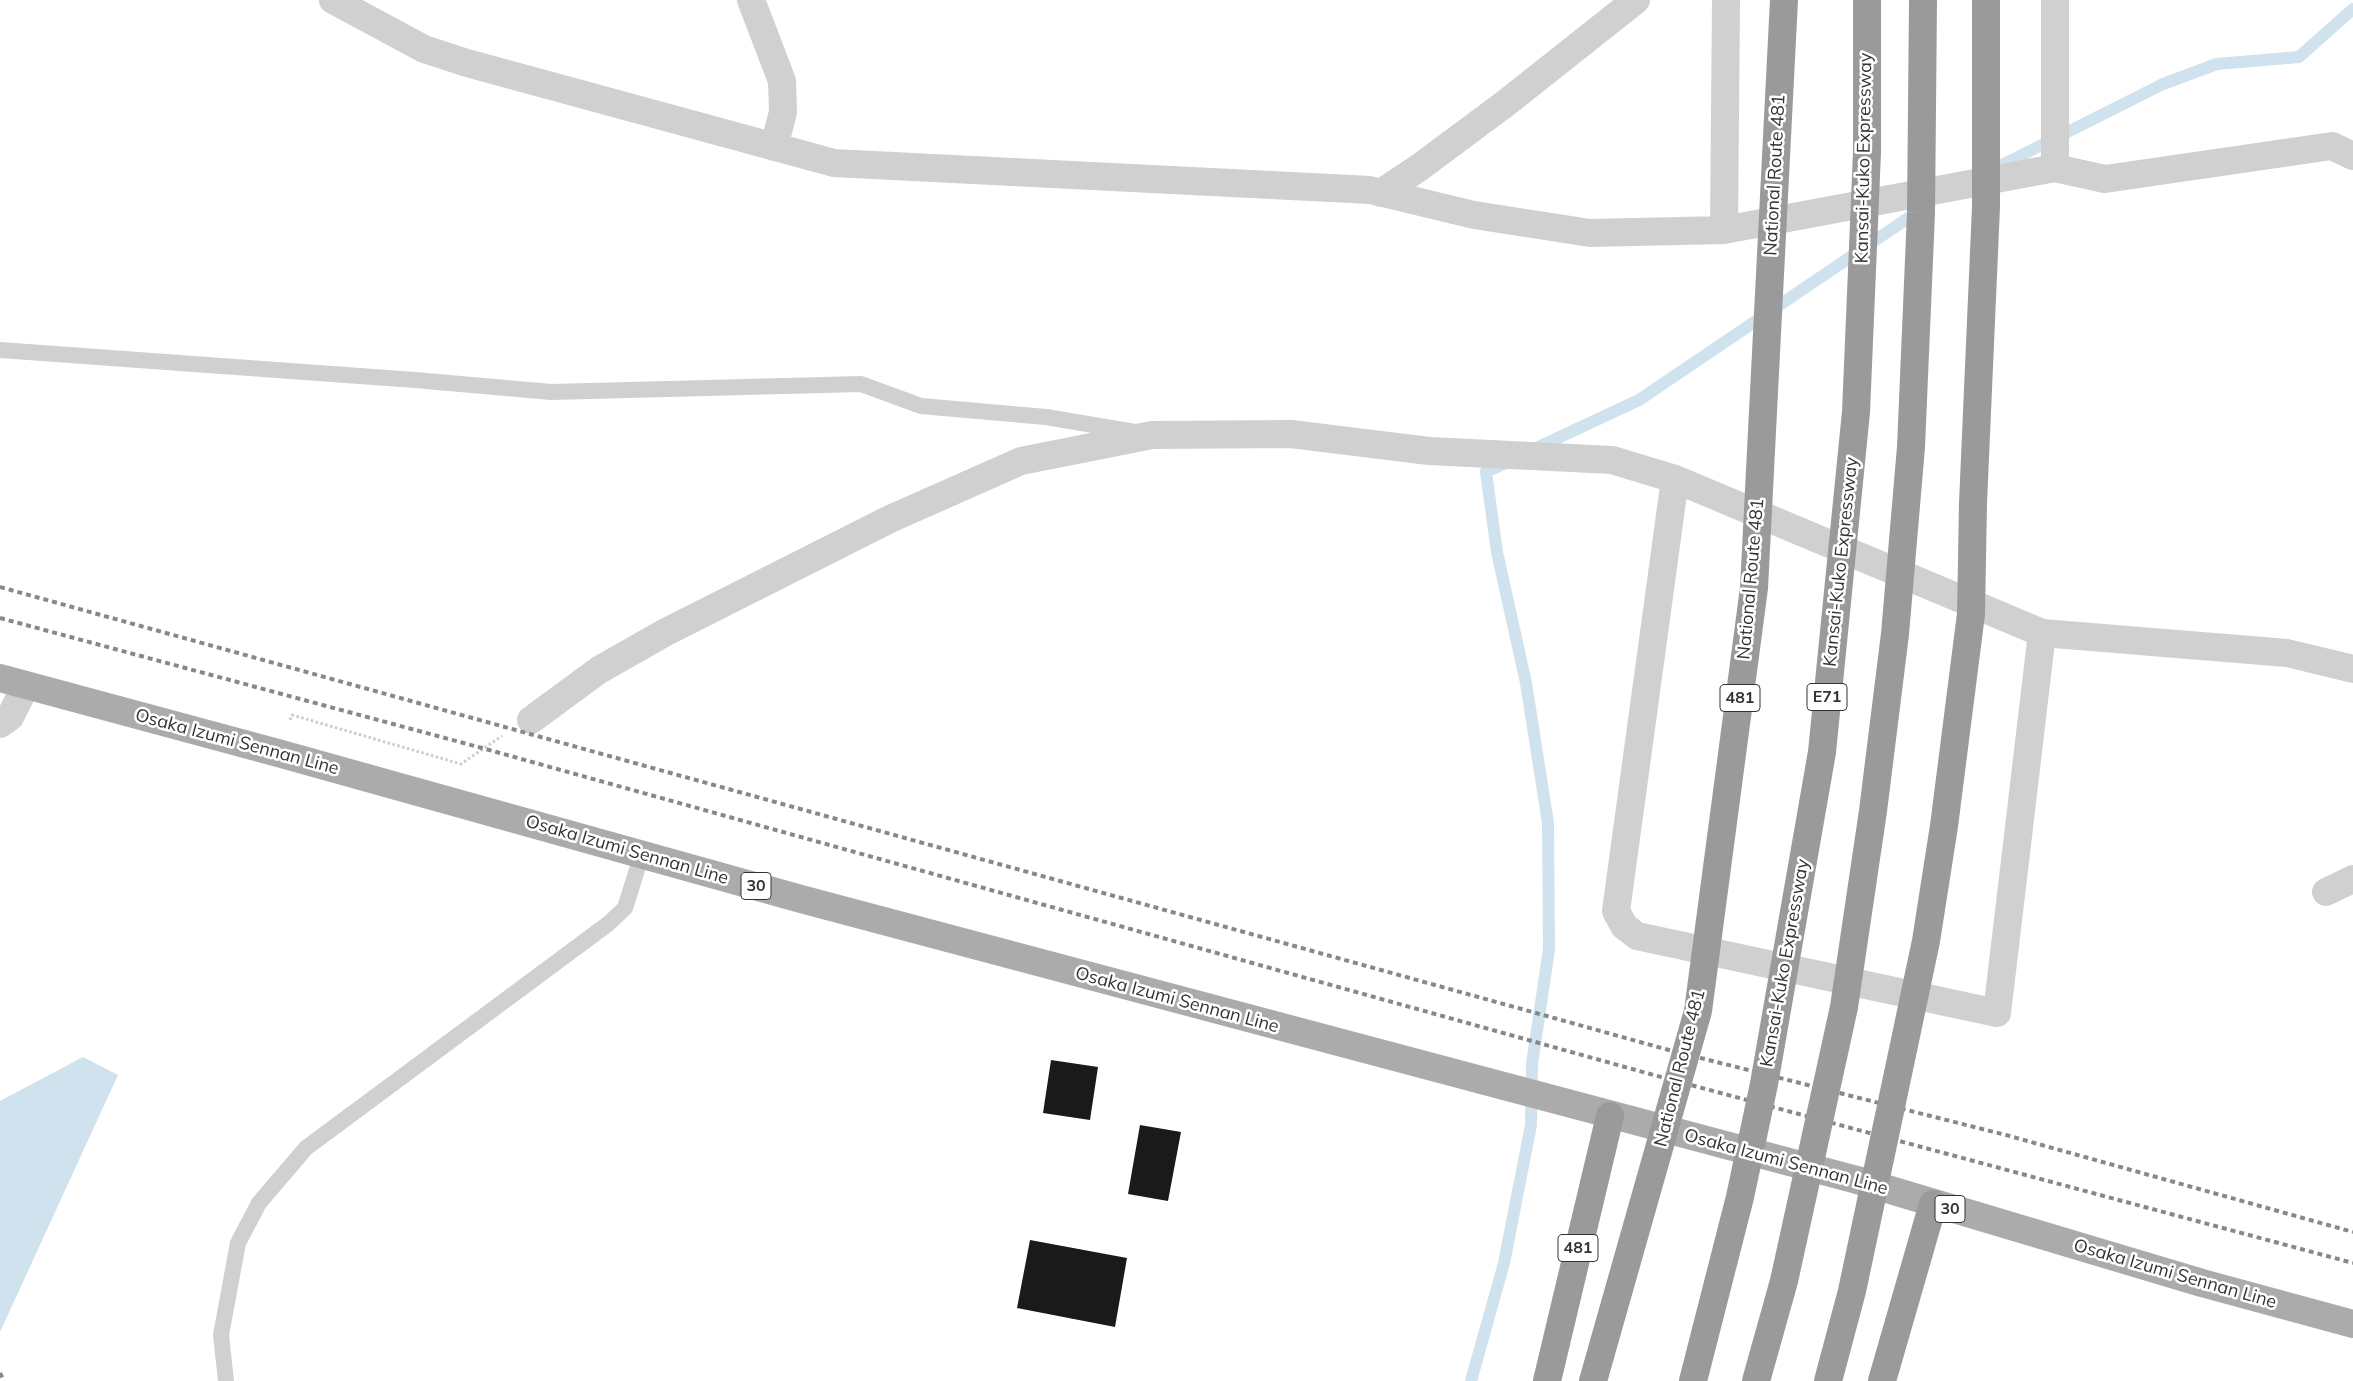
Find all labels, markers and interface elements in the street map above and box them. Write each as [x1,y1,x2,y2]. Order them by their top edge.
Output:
street label: Kansai-Kuko Expressway [1851,52,1877,264]
street label: National Route 481 [1760,94,1790,256]
street label: Kansai-Kuko Expressway [1819,456,1863,668]
street label: National Route 481 [1733,498,1769,660]
road number: 481 [1720,684,1760,711]
road number: E71 [1807,684,1847,710]
street label: Osaka Izumi Sennan Line [133,704,341,780]
street label: Osaka Izumi Sennan Line [523,811,731,889]
street label: Kansai-Kuko Expressway [1756,857,1814,1069]
road number: 30 [741,872,771,899]
street label: Osaka Izumi Sennan Line [1073,962,1281,1038]
street label: National Route 481 [1650,987,1710,1149]
street label: Osaka Izumi Sennan Line [1682,1124,1890,1200]
road number: 30 [1935,1196,1965,1222]
road number: 481 [1558,1234,1598,1262]
street label: Osaka Izumi Sennan Line [2071,1235,2279,1313]

